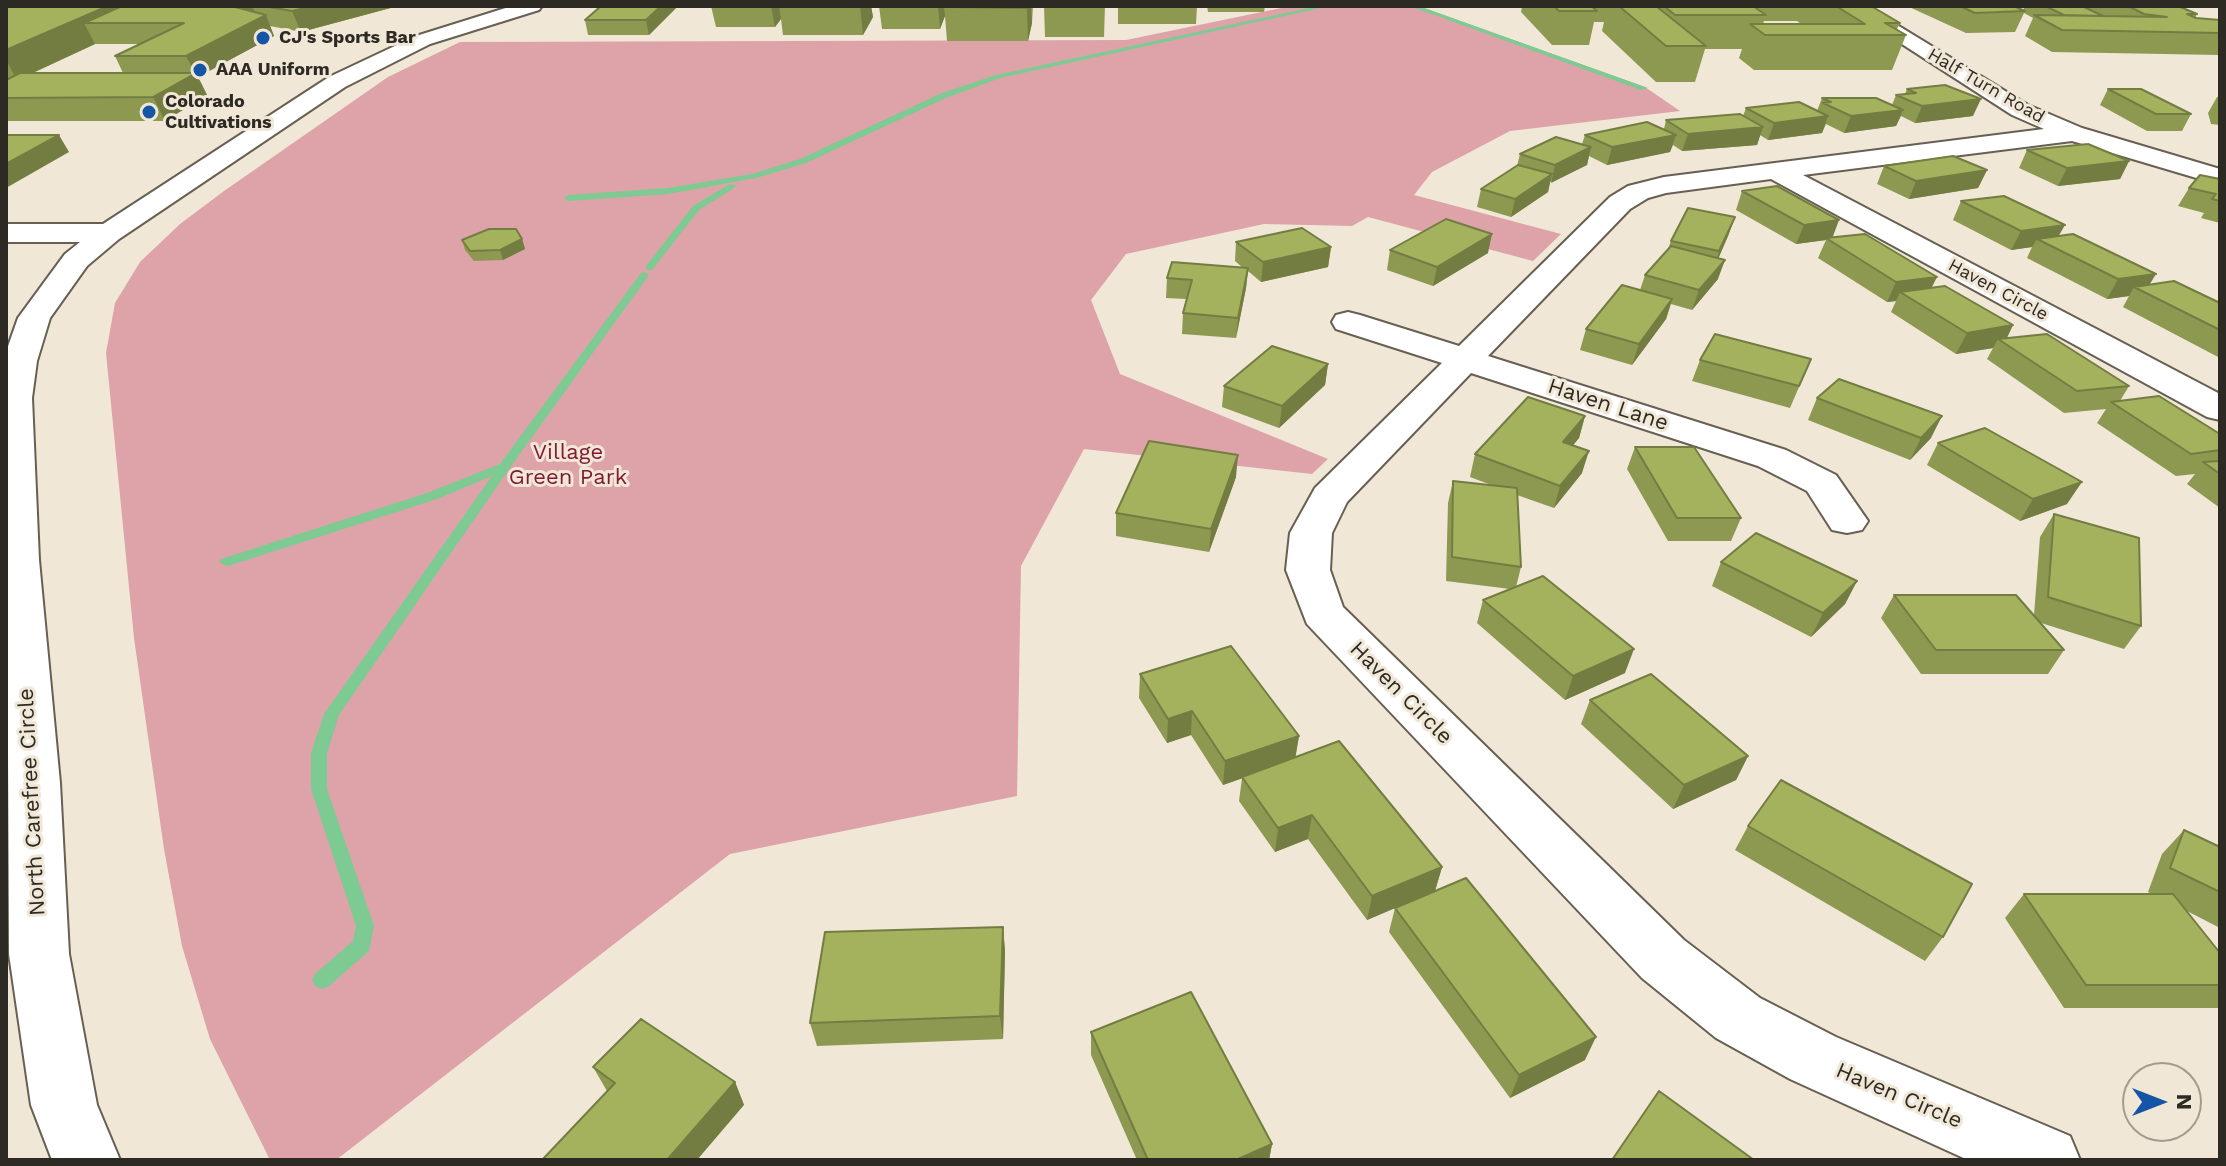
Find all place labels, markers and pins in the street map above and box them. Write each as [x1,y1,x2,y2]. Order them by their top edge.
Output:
place label: CJ's Sports Bar [279,27,416,49]
marker: CJ's Sports Bar [254,29,272,47]
place label: AAA Uniform [216,59,330,81]
marker: AAA Uniform [191,61,209,79]
place label: Colorado Cultivations [165,91,272,134]
marker: Colorado Cultivations [140,103,158,121]

